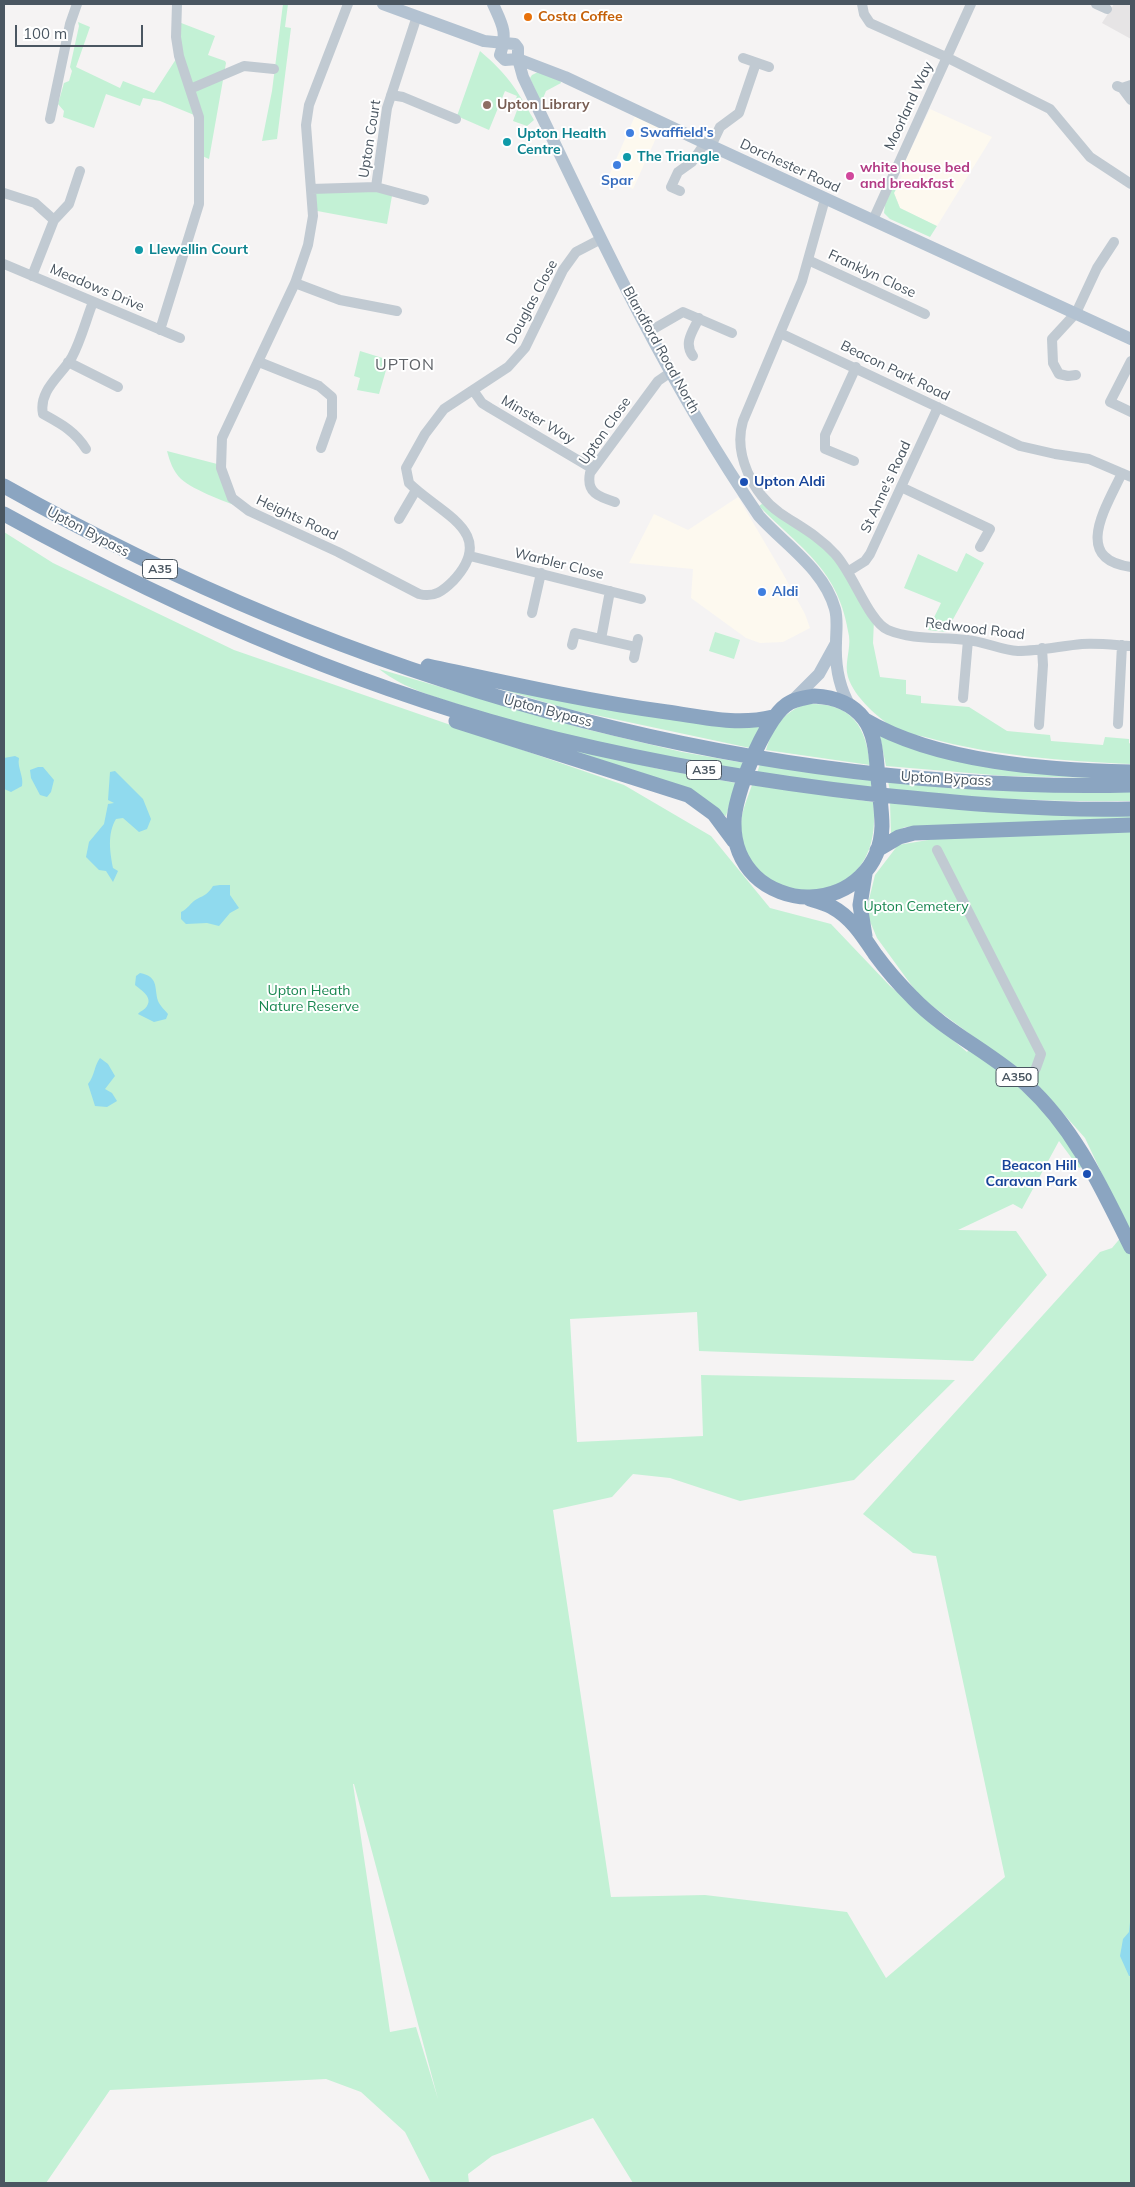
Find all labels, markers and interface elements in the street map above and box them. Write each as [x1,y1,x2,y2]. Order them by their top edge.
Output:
place label: Costa Coffee [538,9,623,25]
marker: Costa Coffee [522,11,534,23]
scale bar [18,15,145,47]
text: 100 m [23,24,67,43]
street label: Moorland Way [881,59,937,153]
place label: Upton Library [497,97,590,113]
street label: Upton Court [356,99,384,179]
marker: Upton Library [481,99,493,111]
place label: Swaffield's [640,125,714,141]
place label: Upton Health Centre [517,126,606,158]
marker: Swaffield's [624,127,636,139]
street label: Dorchester Road [737,135,843,197]
marker: Upton Health Centre [501,136,513,148]
place label: The Triangle [637,149,720,165]
marker: The Triangle [621,151,633,163]
marker: Spar [611,159,623,171]
place label: white house bed and breakfast [860,160,970,192]
marker: white house bed and breakfast [844,170,856,182]
place label: Spar [601,173,633,189]
place label: Llewellin Court [149,242,248,258]
marker: Llewellin Court [133,244,145,256]
street label: Franklyn Close [826,246,918,302]
street label: Douglas Close [503,257,561,347]
street label: Meadows Drive [47,261,147,315]
street label: Blandford Road North [619,284,703,416]
street label: Beacon Park Road [838,337,952,405]
district label: UPTON [374,355,436,375]
street label: Minster Way [498,392,578,448]
street label: Upton Close [576,394,634,468]
street label: St Anne's Road [857,438,915,536]
place label: Upton Aldi [754,474,825,490]
marker: Upton Aldi [738,476,750,488]
street label: Heights Road [254,492,340,544]
street label: Upton Bypass [44,503,132,561]
street label: Warbler Close [512,545,606,583]
road number: A35 [142,560,178,578]
place label: Aldi [772,584,798,600]
marker: Aldi [756,586,768,598]
street label: Redwood Road [924,615,1026,643]
street label: Upton Bypass [502,691,594,731]
road number: A35 [686,760,722,780]
street label: Upton Bypass [900,768,992,790]
park label: Upton Cemetery [863,899,969,915]
park label: Upton Heath Nature Reserve [259,983,359,1016]
road number: A350 [996,1068,1038,1086]
place label: Beacon Hill Caravan Park [986,1158,1077,1190]
marker: Beacon Hill Caravan Park [1081,1168,1093,1180]

